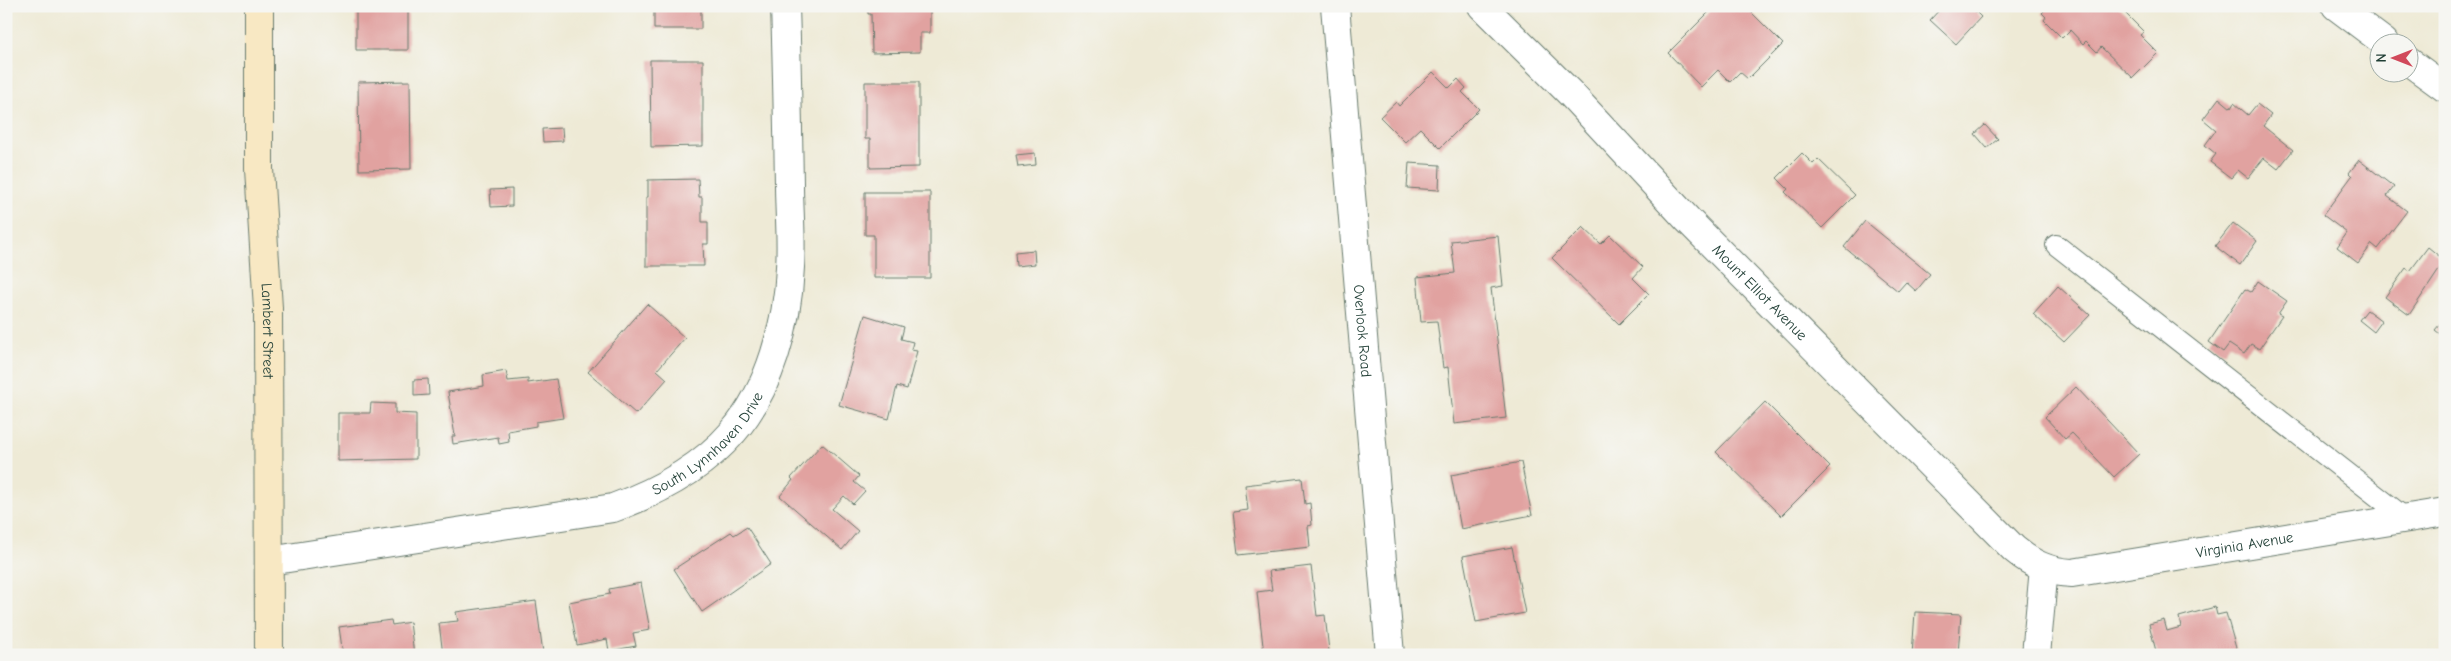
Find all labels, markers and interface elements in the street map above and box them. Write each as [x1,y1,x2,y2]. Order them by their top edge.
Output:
north arrow [2368,32,2418,82]
text: N [2373,53,2390,63]
street label: Mount Elliot Avenue [1708,241,1811,344]
street label: Lambert Street [257,282,277,379]
street label: Overlook Road [1350,284,1375,378]
street label: South Lynnhaven Drive [649,388,767,499]
street label: Virginia Avenue [2194,528,2295,562]

